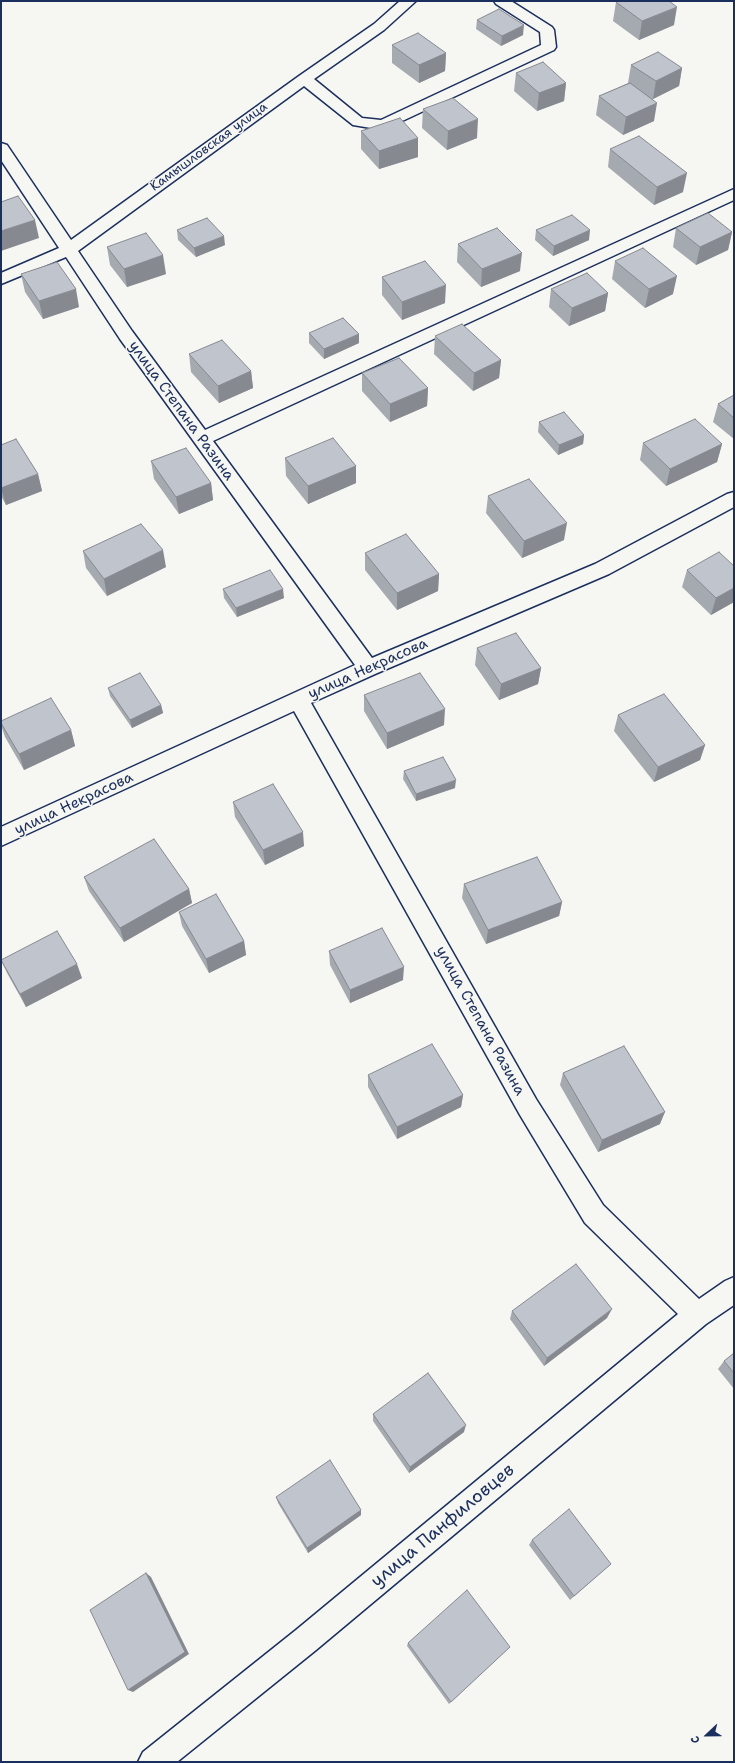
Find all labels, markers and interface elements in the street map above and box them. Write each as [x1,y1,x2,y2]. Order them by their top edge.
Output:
street label: Камышловская улица [147,99,271,195]
street label: улица Степана Разина [124,338,238,484]
street label: улица Некрасова [305,635,431,703]
street label: улица Некрасова [12,769,136,839]
street label: улица Степана Разина [431,943,529,1099]
street label: улица Панфиловцев [367,1460,519,1592]
north arrow [687,1715,727,1755]
text: С [687,1734,704,1746]

